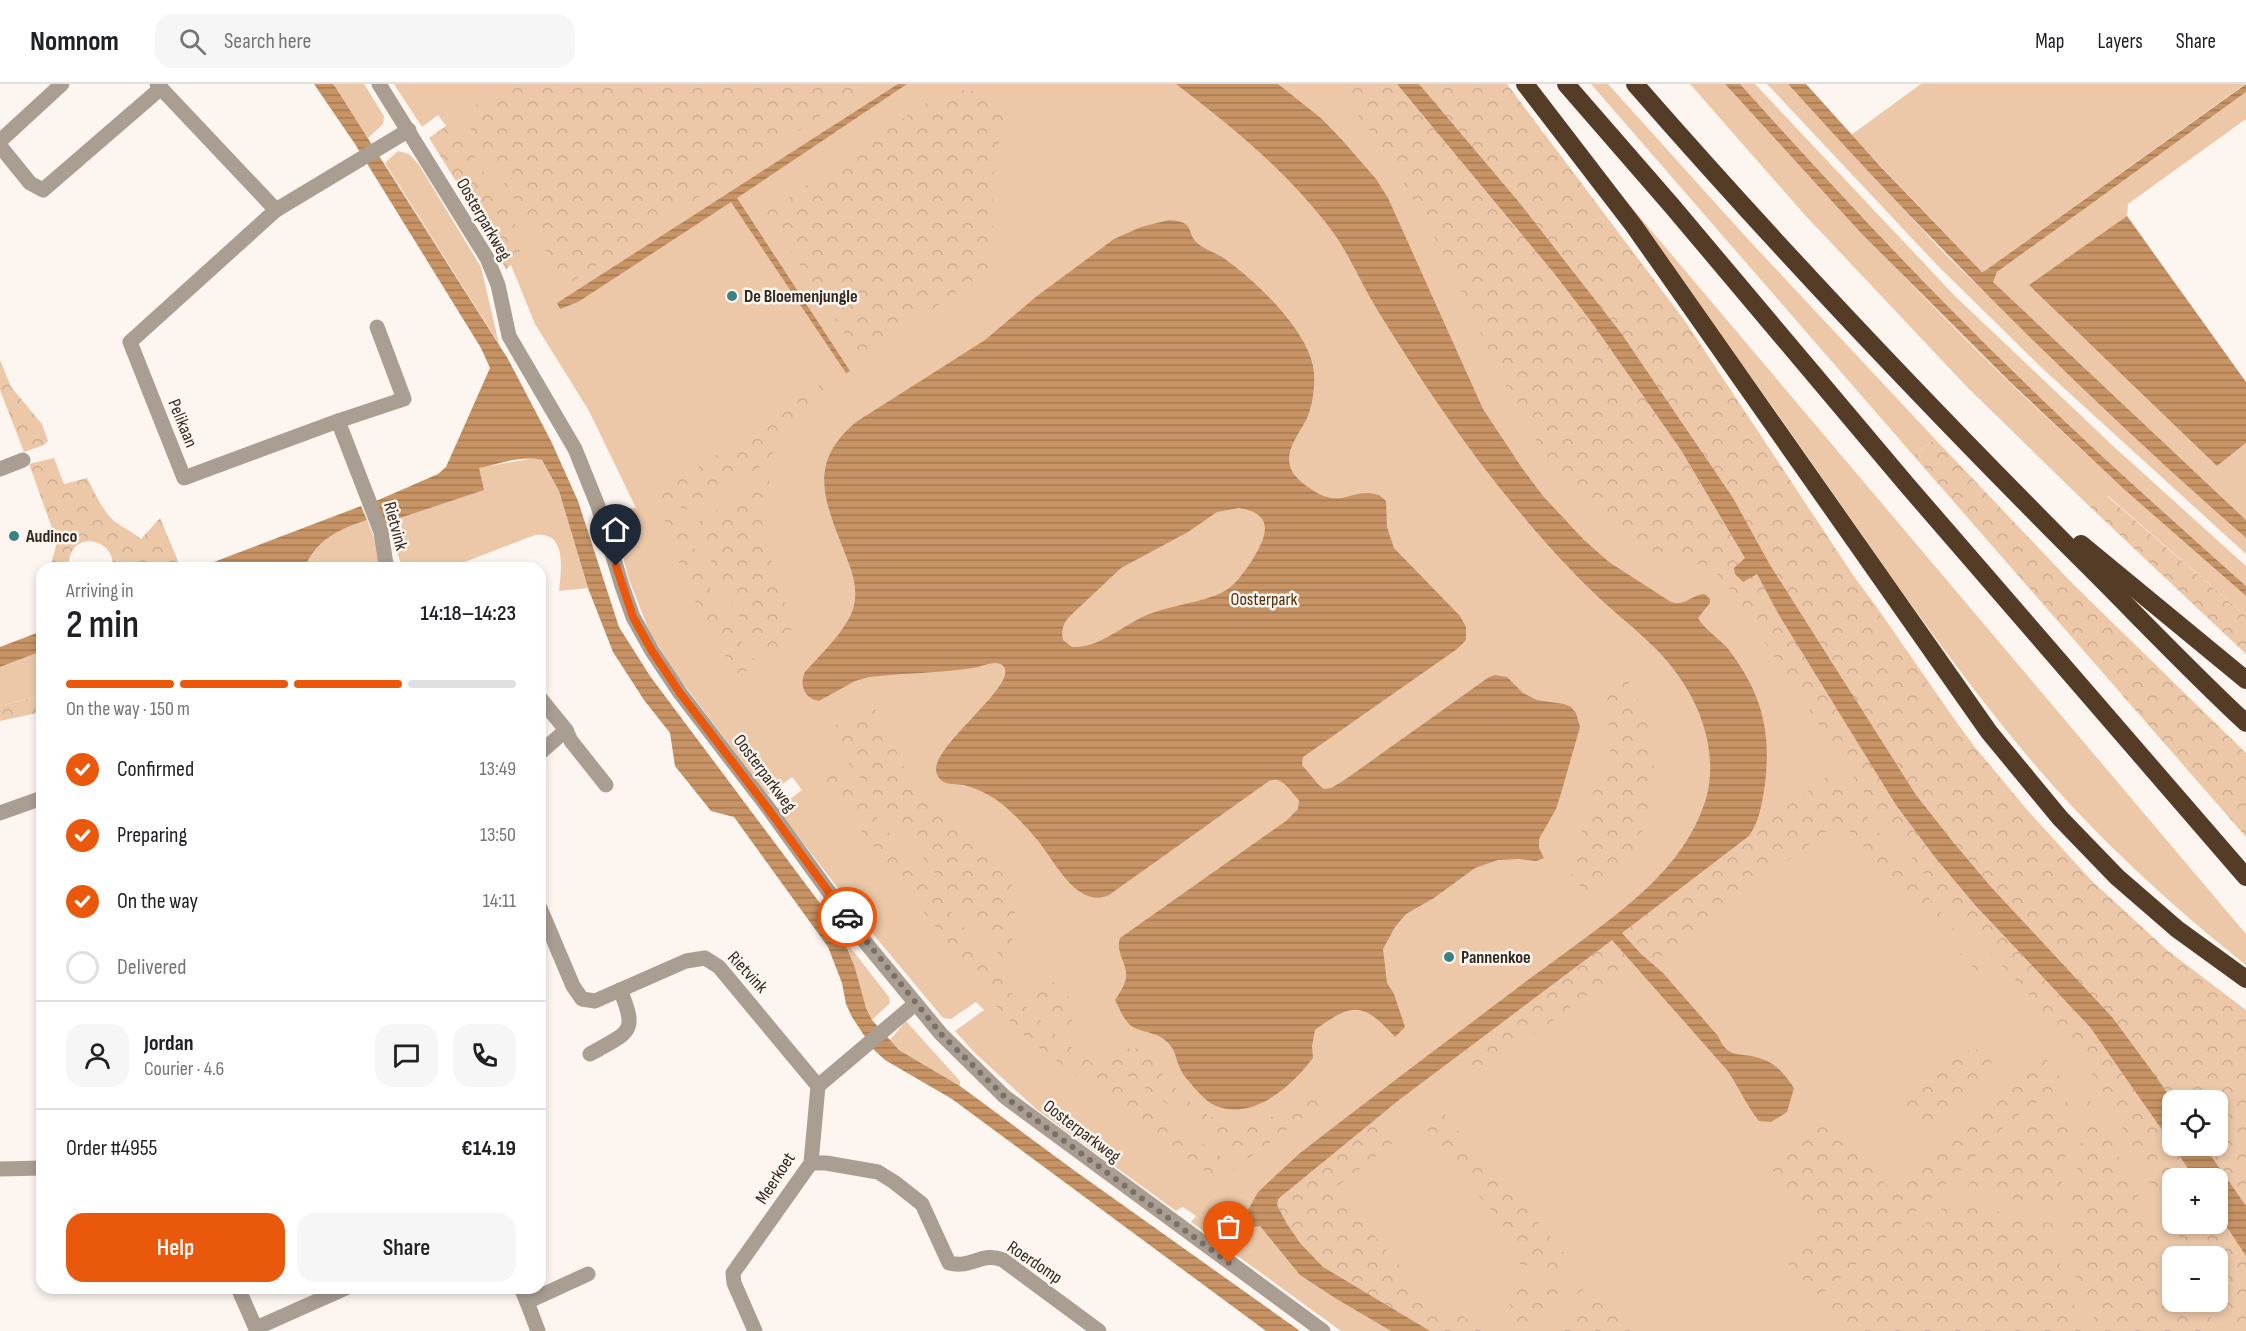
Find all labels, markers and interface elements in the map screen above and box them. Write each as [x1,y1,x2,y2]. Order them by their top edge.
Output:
search box [155,14,575,68]
text: Nomnom [30,25,119,58]
icon: search [176,25,209,58]
text: Search here [224,28,311,55]
text: Map [2035,29,2064,54]
text: Layers [2097,29,2143,54]
text: Share [2176,29,2216,54]
street label: Oosterparkweg [452,174,516,264]
place label: De Bloemenjungle [744,286,858,307]
marker: De Bloemenjungle [725,289,739,303]
street label: Pelikaan [163,396,202,450]
street label: Rietvink [379,500,412,553]
pin [590,504,641,566]
icon: home [599,513,632,546]
place label: Audinco [25,526,77,547]
marker: Audinco [7,529,21,543]
text: Arriving in [66,579,134,603]
park label: Oosterpark [1231,589,1298,610]
text: 14:18–14:23 [421,600,516,627]
text: 2 min [66,602,139,649]
text: On the way · 150 m [66,697,190,721]
street label: Oosterparkweg [729,730,801,816]
icon: check [66,753,99,786]
text: Confirmed [117,756,194,783]
text: 13:49 [480,757,516,781]
icon: check [66,819,99,852]
text: Preparing [117,822,187,849]
text: 13:50 [480,823,516,847]
icon: check [66,885,99,918]
courier [817,887,877,947]
text: On the way [117,888,198,915]
text: 14:11 [483,889,516,913]
icon: car [831,901,864,934]
street label: Rietvink [723,947,772,998]
place label: Pannenkoe [1461,947,1531,968]
marker: Pannenkoe [1442,950,1456,964]
text: Delivered [117,954,186,981]
button: person [66,1024,129,1087]
button: chat [375,1024,438,1087]
button: phone [453,1024,516,1087]
text: Jordan [144,1030,193,1057]
text: Courier · 4.6 [144,1057,224,1081]
map controls [2162,1090,2228,1312]
button: locate [2162,1090,2228,1156]
street label: Oosterparkweg [1039,1095,1125,1167]
text: Order #4955 [66,1135,157,1162]
text: €14.19 [461,1135,516,1162]
street label: Meerkoet [751,1148,800,1208]
button: + [2162,1168,2228,1234]
pin [1203,1201,1254,1263]
icon: bag [1212,1210,1245,1243]
button: Help [66,1213,285,1282]
button: Share [297,1213,516,1282]
street label: Roerdomp [1003,1236,1066,1288]
button: − [2162,1246,2228,1312]

